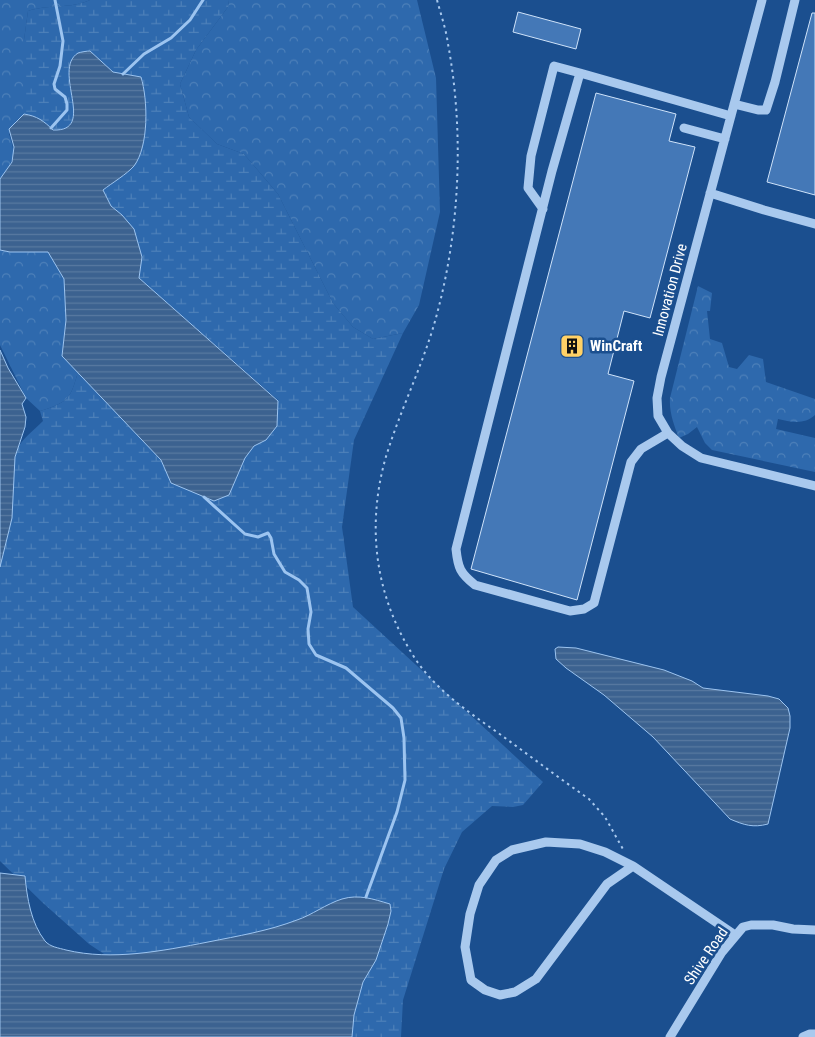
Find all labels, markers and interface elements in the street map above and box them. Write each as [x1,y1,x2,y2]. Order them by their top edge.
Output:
street label: Innovation Drive [649,242,691,338]
building icon: WinCraft [559,333,585,359]
place label: WinCraft [590,337,643,355]
street label: Shive Road [680,924,732,988]

